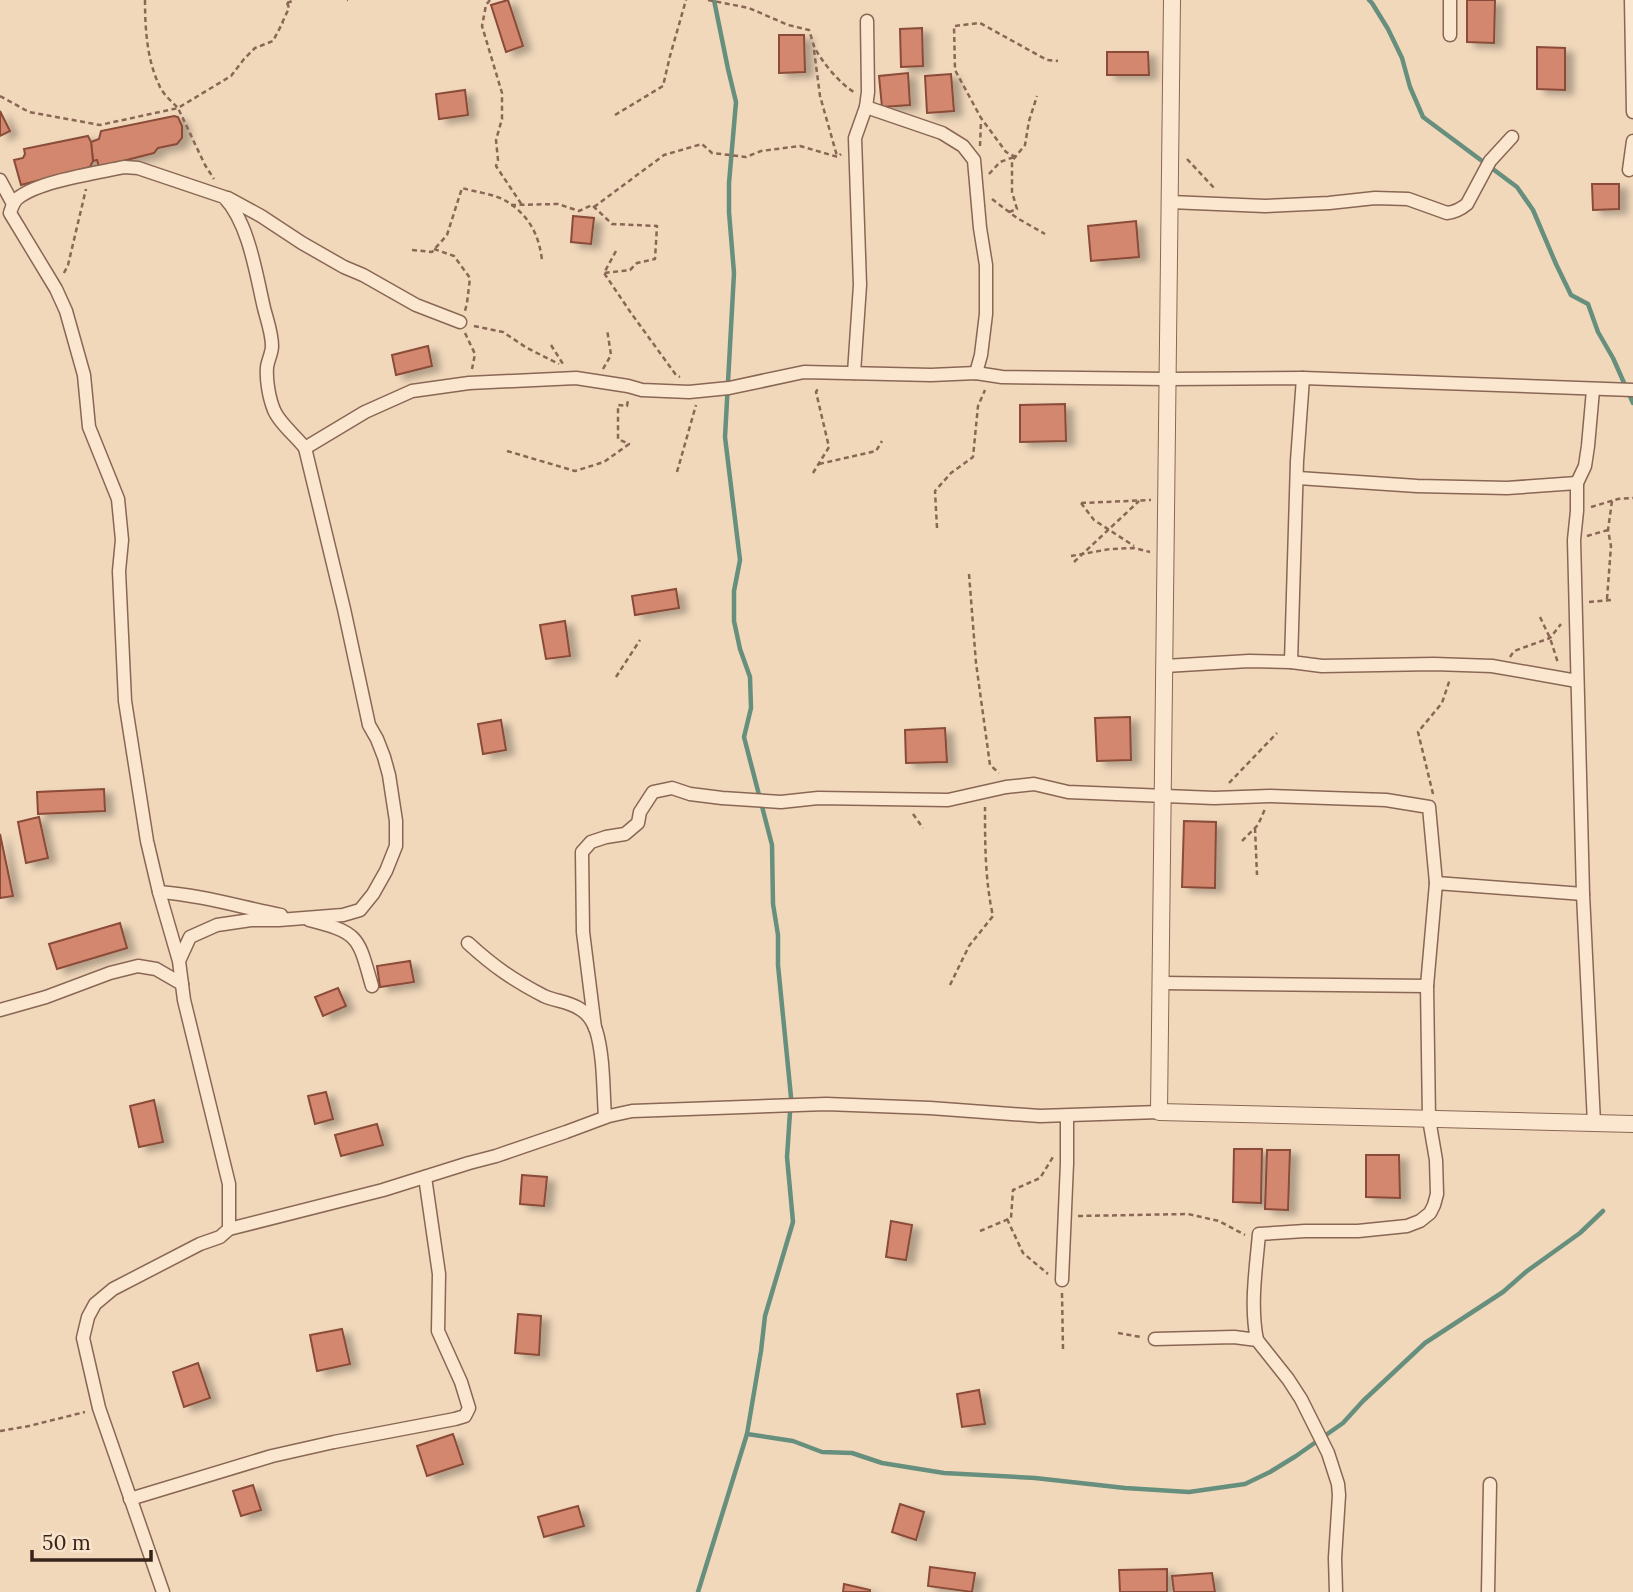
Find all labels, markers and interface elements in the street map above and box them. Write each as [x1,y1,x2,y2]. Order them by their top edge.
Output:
scale bar [32,1518,150,1562]
text: 50 m [42,1529,91,1556]

